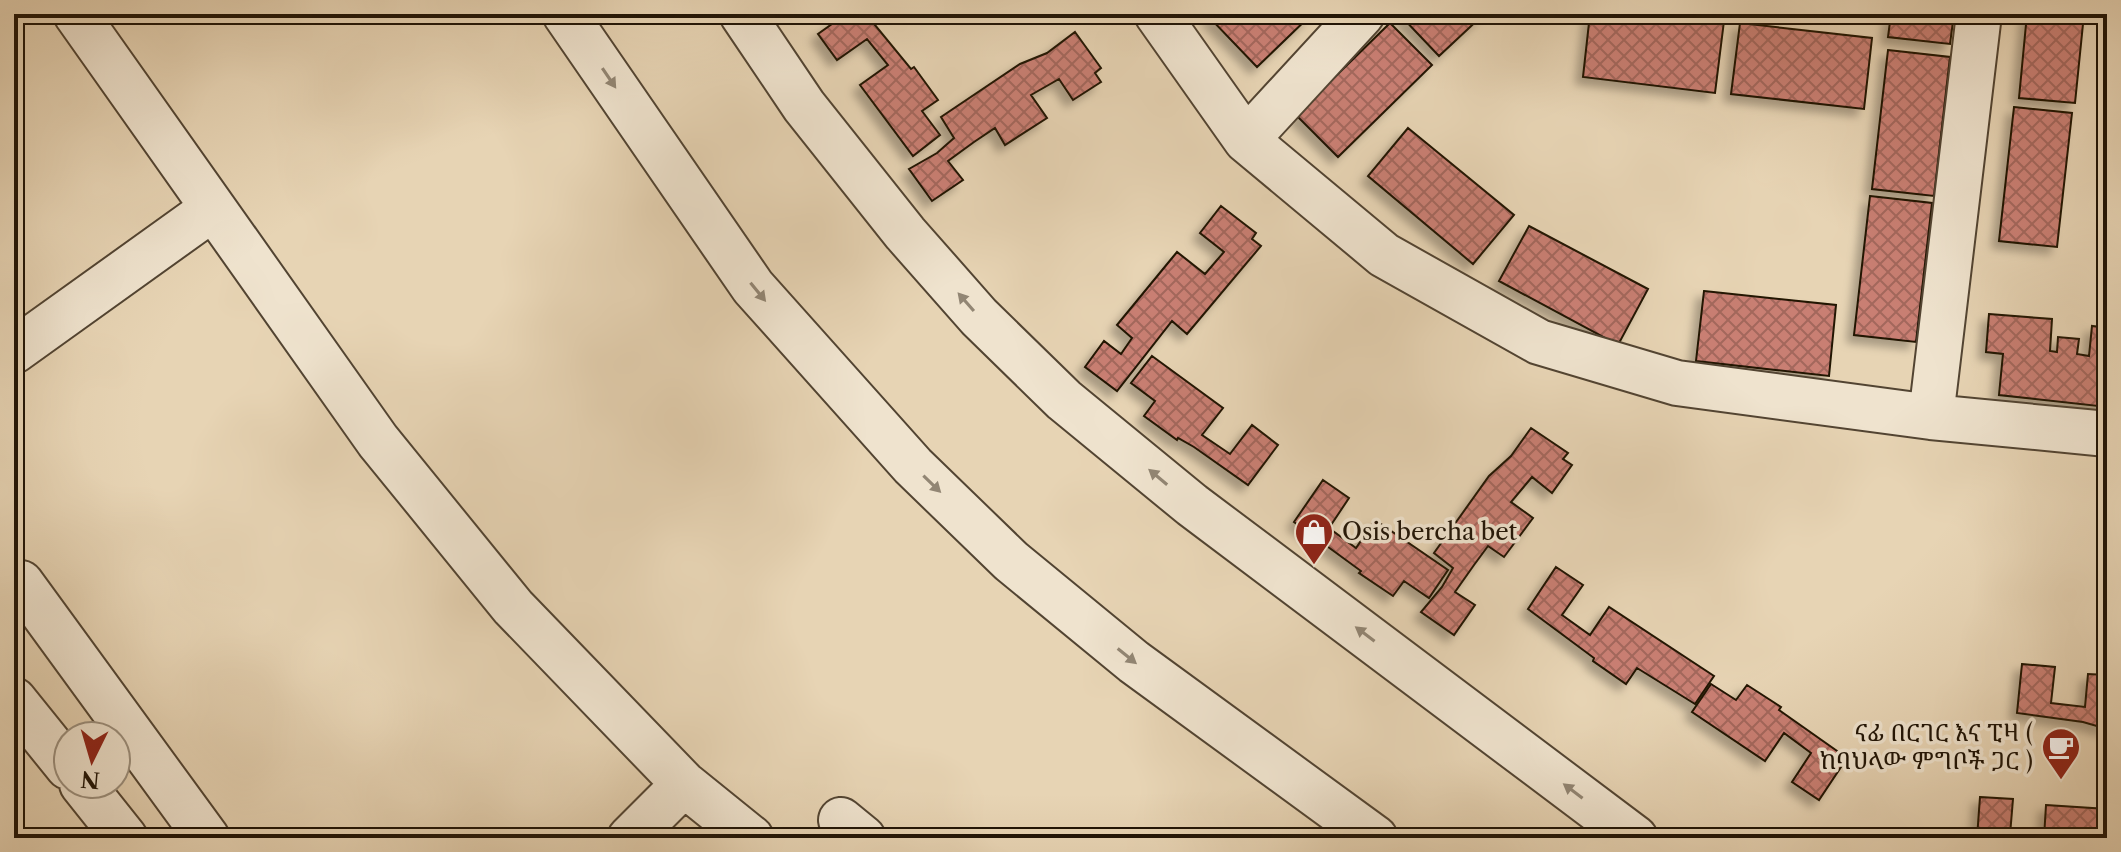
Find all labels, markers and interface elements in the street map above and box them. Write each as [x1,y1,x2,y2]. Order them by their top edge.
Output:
one-way arrow [601,68,616,89]
one-way arrow [749,281,766,302]
one-way arrow [958,293,975,313]
one-way arrow [1148,469,1168,486]
one-way arrow [922,475,941,493]
shop icon: Osis bercha bet [1293,511,1335,566]
place label: Osis bercha bet [1342,517,1518,546]
one-way arrow [1355,627,1375,643]
one-way arrow [1117,647,1137,663]
place label: ናፊ በርገር እና ፒዛ ( ከባህላው ምግቦች ጋር ) [1819,718,2033,775]
north arrow [52,720,132,800]
cafe icon: ናፊ በርገር እና ፒዛ ( ከባህላው ምግቦች ጋር ) [2040,726,2082,781]
text: N [80,765,101,794]
one-way arrow [1562,783,1583,799]

